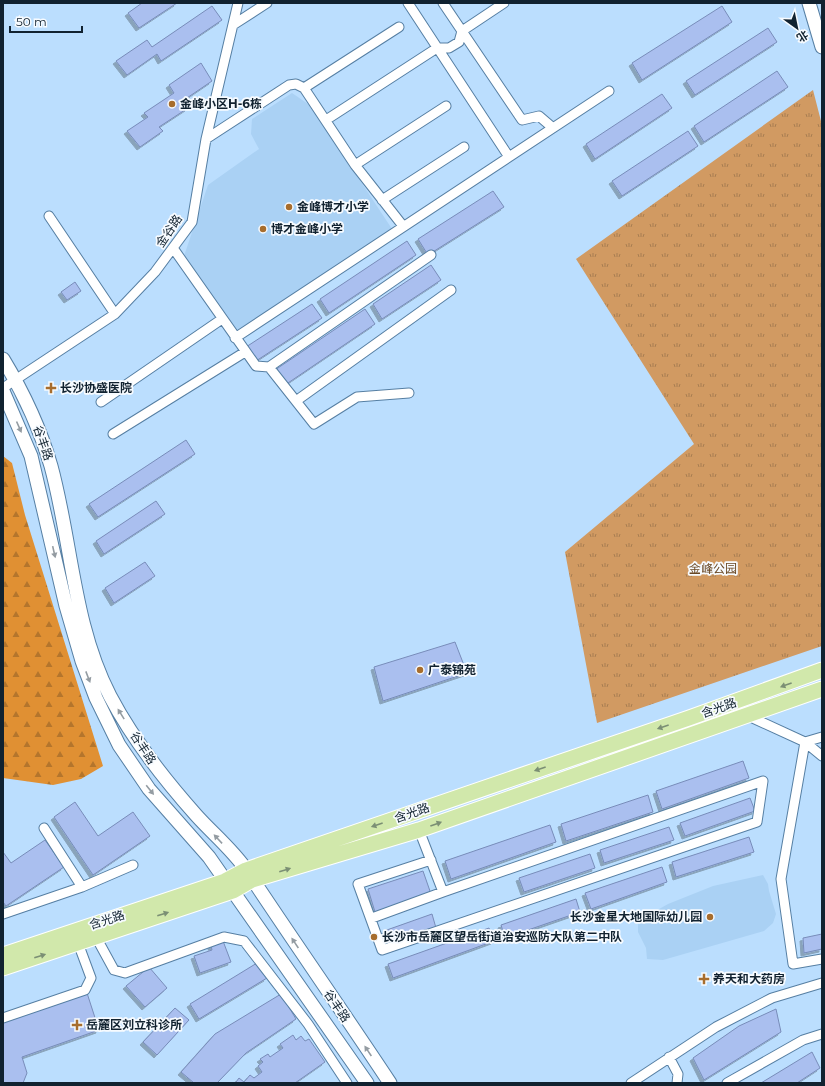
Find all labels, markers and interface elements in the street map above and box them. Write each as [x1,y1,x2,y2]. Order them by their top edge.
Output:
scale bar [10,8,82,34]
north arrow [777,8,817,48]
text: 50 m [16,14,47,29]
text: 北 [794,28,811,45]
place label: 金峰小区H-6栋 [180,96,262,111]
marker: 金峰小区H-6栋 [167,99,177,109]
place label: 金峰博才小学 [297,199,369,214]
marker: 金峰博才小学 [284,202,294,212]
street label: 金谷路 [152,212,185,250]
place label: 博才金峰小学 [271,221,343,236]
marker: 博才金峰小学 [258,224,268,234]
place label: 长沙协盛医院 [60,380,132,395]
marker: 长沙协盛医院 [45,382,57,394]
one-way arrow [16,422,22,434]
street label: 谷丰路 [31,423,56,462]
one-way arrow [51,546,57,558]
park label: 金峰公园 [689,561,737,576]
place label: 广泰锦苑 [428,662,476,677]
marker: 广泰锦苑 [415,665,425,675]
one-way arrow [85,672,91,684]
one-way arrow [779,682,791,688]
street label: 含光路 [699,695,738,720]
one-way arrow [118,708,125,720]
one-way arrow [656,724,668,730]
street label: 谷丰路 [127,729,160,767]
one-way arrow [533,767,545,773]
one-way arrow [146,785,155,796]
street label: 含光路 [392,800,431,825]
one-way arrow [431,821,443,827]
one-way arrow [371,822,383,828]
one-way arrow [213,834,223,844]
one-way arrow [280,867,292,873]
street label: 含光路 [87,907,126,932]
place label: 长沙金星大地国际幼儿园 [570,909,702,924]
one-way arrow [158,911,170,917]
marker: 长沙金星大地国际幼儿园 [705,912,715,922]
place label: 长沙市岳麓区望岳街道治安巡防大队第二中队 [382,929,622,944]
marker: 长沙市岳麓区望岳街道治安巡防大队第二中队 [369,932,379,942]
one-way arrow [291,938,299,948]
one-way arrow [34,952,46,958]
place label: 养天和大药房 [713,971,785,986]
marker: 养天和大药房 [698,973,710,985]
street label: 谷丰路 [321,987,354,1025]
place label: 岳麓区刘立科诊所 [86,1017,182,1032]
marker: 岳麓区刘立科诊所 [71,1019,83,1031]
one-way arrow [364,1046,372,1056]

